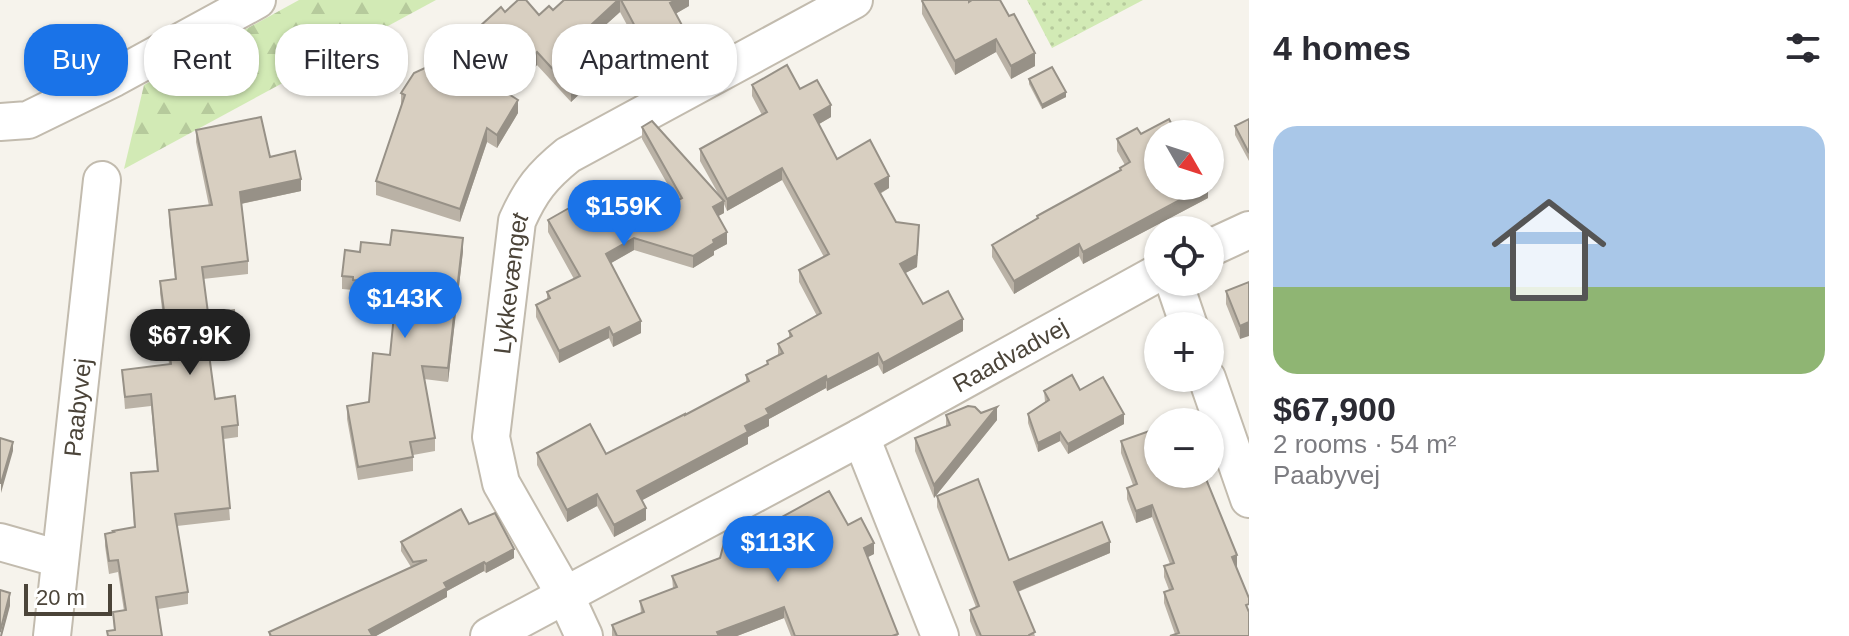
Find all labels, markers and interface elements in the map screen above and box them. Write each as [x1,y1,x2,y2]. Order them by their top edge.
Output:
chip: Buy [24,24,128,96]
chip: Rent [144,24,259,96]
chip: Filters [275,24,408,96]
chip: New [424,24,536,96]
chip: Apartment [552,24,737,96]
icon: filters [1781,26,1825,70]
text: 4 homes [1273,29,1411,67]
north arrow [1144,120,1224,200]
map controls [1144,120,1224,488]
icon: home [1477,178,1621,322]
pin: $159K [568,180,680,248]
text: $159K [586,191,662,221]
street label: Lykkevænget [488,207,533,355]
button: locate [1144,216,1224,296]
pin: $143K [349,272,461,340]
text: $143K [367,283,443,313]
pin: $67.9K [125,309,255,377]
street label: Raadvadvej [948,312,1072,397]
button: + [1144,312,1224,392]
text: $67.9K [148,320,232,350]
street label: Paabyvej [58,357,96,458]
text: $67,900 [1273,390,1396,428]
button: − [1144,408,1224,488]
text: 2 rooms · 54 m² [1273,429,1457,459]
text: Paabyvej [1273,460,1380,490]
pin: $113K [722,516,834,584]
text: $113K [740,527,816,557]
scale bar [24,580,112,616]
text: 20 m [36,585,85,610]

